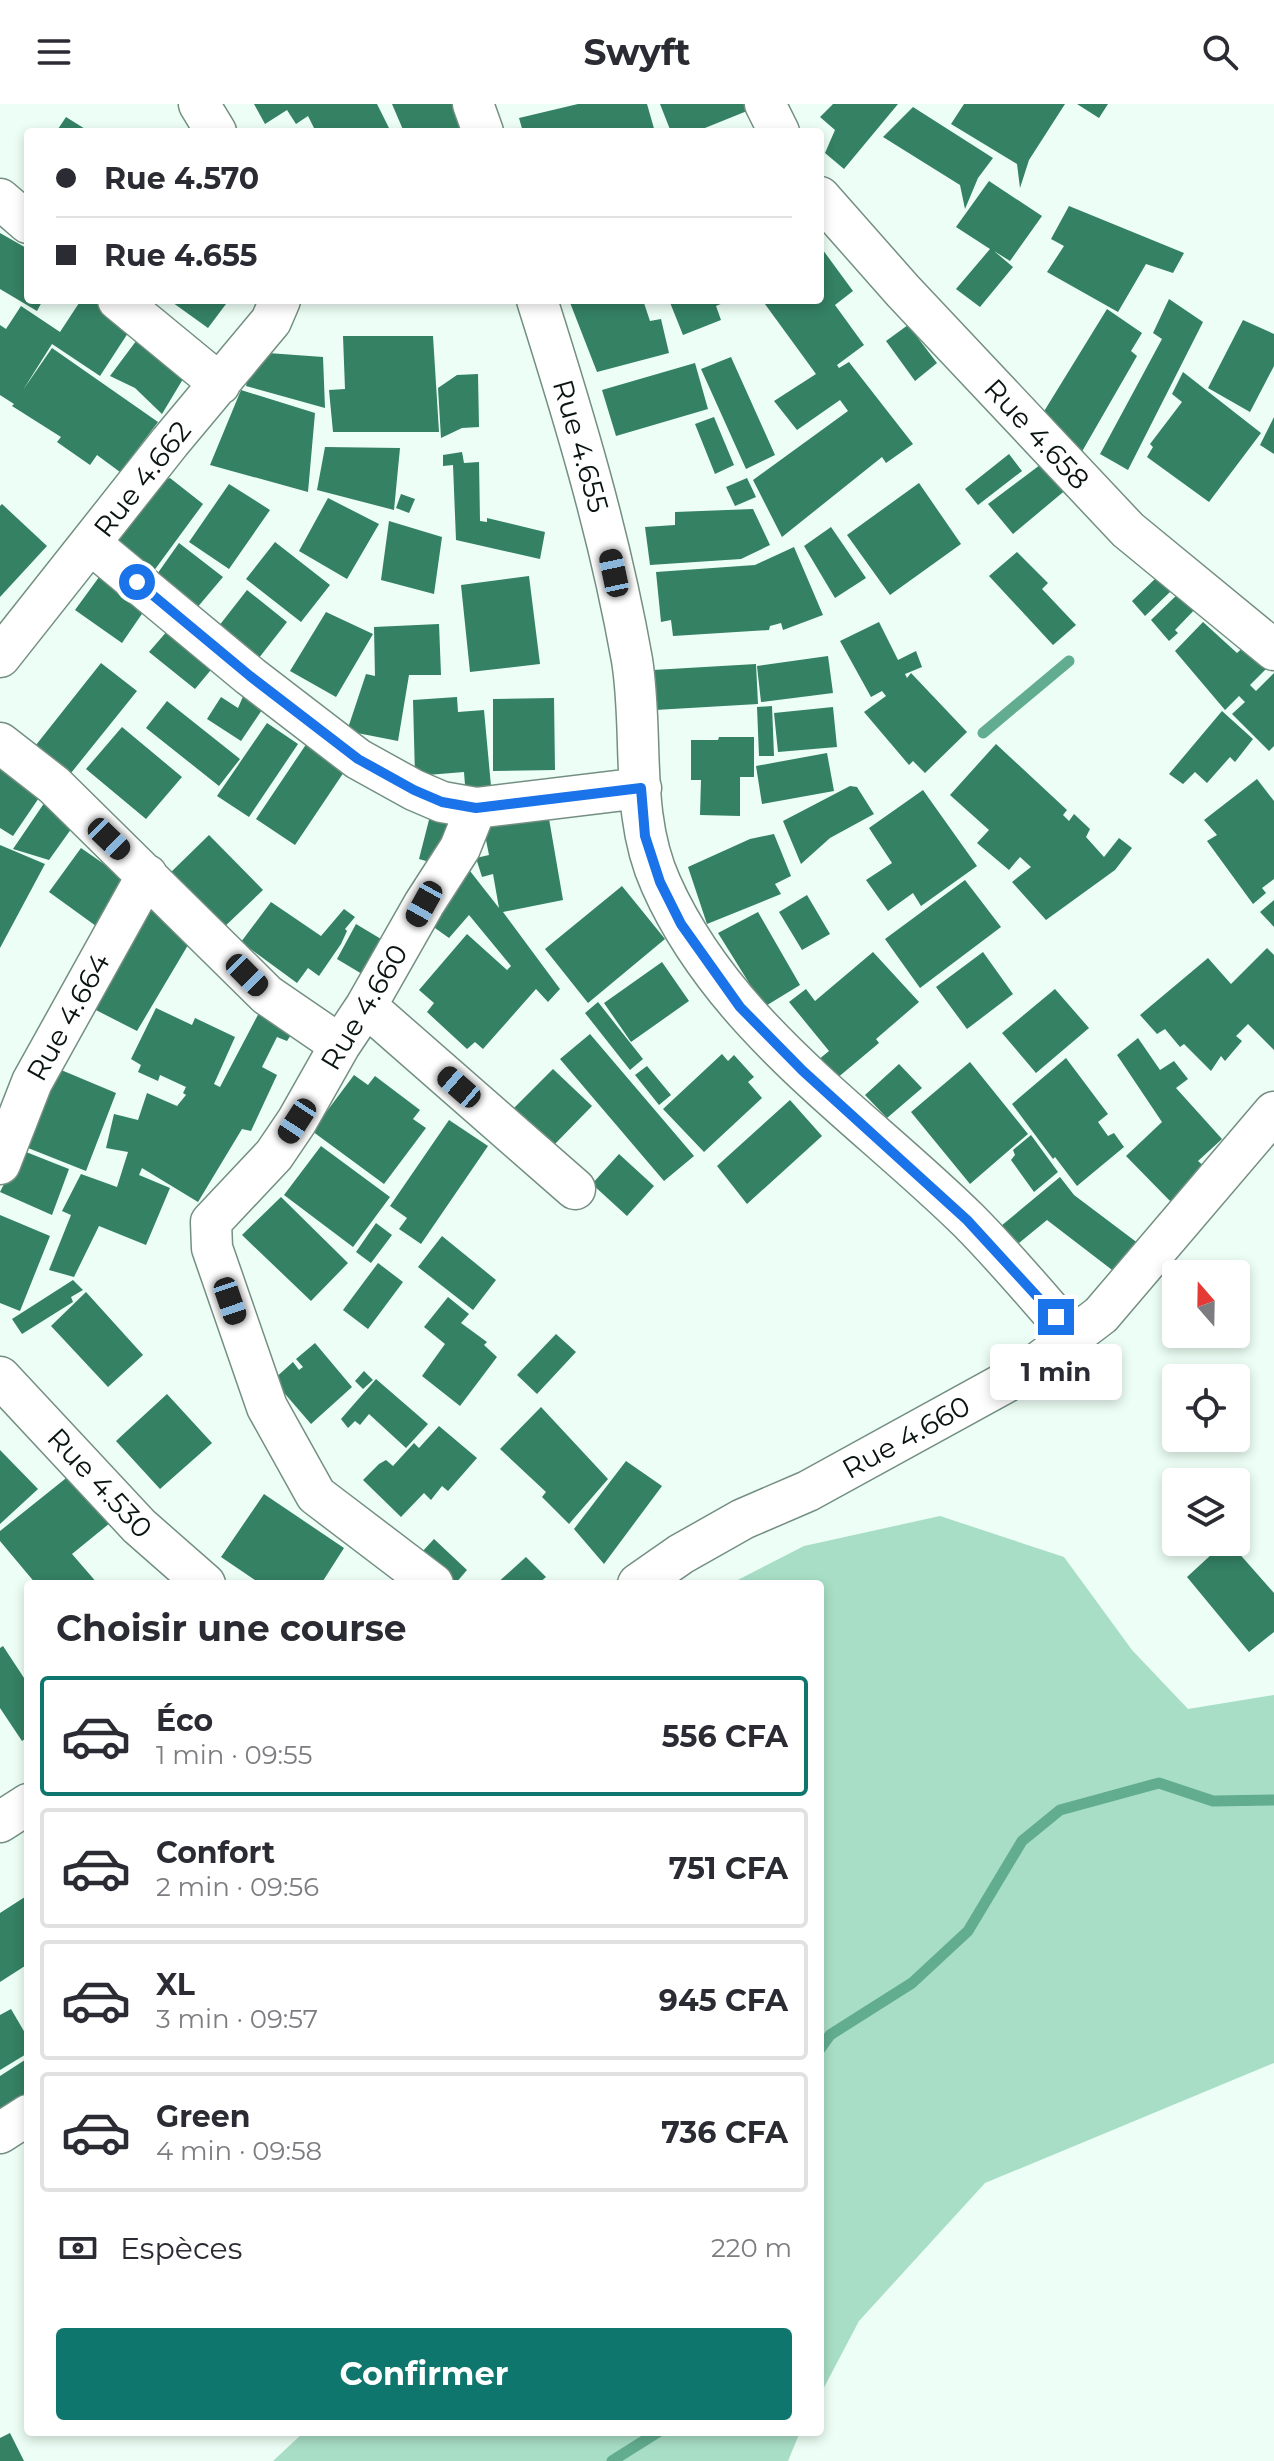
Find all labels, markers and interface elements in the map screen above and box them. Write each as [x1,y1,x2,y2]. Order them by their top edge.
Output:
icon: menu [32,30,76,74]
text: Swyft [584,30,690,74]
icon: search [1198,30,1242,74]
text: Rue 4.570 [104,160,259,197]
text: Rue 4.655 [104,237,257,274]
street label: Rue 4.658 [977,372,1097,496]
street label: Rue 4.655 [546,376,616,516]
street label: Rue 4.662 [86,414,198,544]
car [597,547,631,599]
route start [119,564,155,600]
car [83,814,135,864]
car [402,877,446,931]
street label: Rue 4.660 [313,938,415,1076]
street label: Rue 4.664 [19,947,117,1087]
car [222,950,272,1000]
car [433,1062,485,1112]
car [274,1094,320,1148]
north arrow [1162,1260,1250,1348]
map controls [1162,1260,1250,1556]
car [211,1274,249,1328]
route end [1038,1299,1074,1335]
callout: 1 min [990,1345,1122,1401]
text: 1 min [1021,1356,1091,1388]
button: locate [1162,1364,1250,1452]
street label: Rue 4.660 [836,1388,976,1486]
street label: Rue 4.530 [40,1421,160,1545]
button: layers [1162,1468,1250,1556]
text: Choisir une course [56,1606,407,1650]
icon: car [60,1700,132,1772]
text: Éco [156,1702,213,1739]
text: 556 CFA [662,1718,788,1755]
text: 1 min · 09:55 [156,1739,312,1771]
icon: car [60,1832,132,1904]
text: Confort [156,1834,275,1871]
text: 751 CFA [669,1850,788,1887]
text: 2 min · 09:56 [156,1871,319,1903]
icon: car [60,1964,132,2036]
text: XL [156,1966,195,2003]
text: 945 CFA [659,1982,788,2019]
text: 3 min · 09:57 [156,2003,318,2035]
icon: car [60,2096,132,2168]
text: Green [156,2098,250,2135]
text: 736 CFA [661,2114,788,2151]
text: 4 min · 09:58 [156,2135,322,2167]
icon: cash [56,2226,100,2270]
text: Espèces [120,2230,242,2267]
text: 220 m [711,2232,792,2264]
button: Confirmer [56,2328,792,2420]

